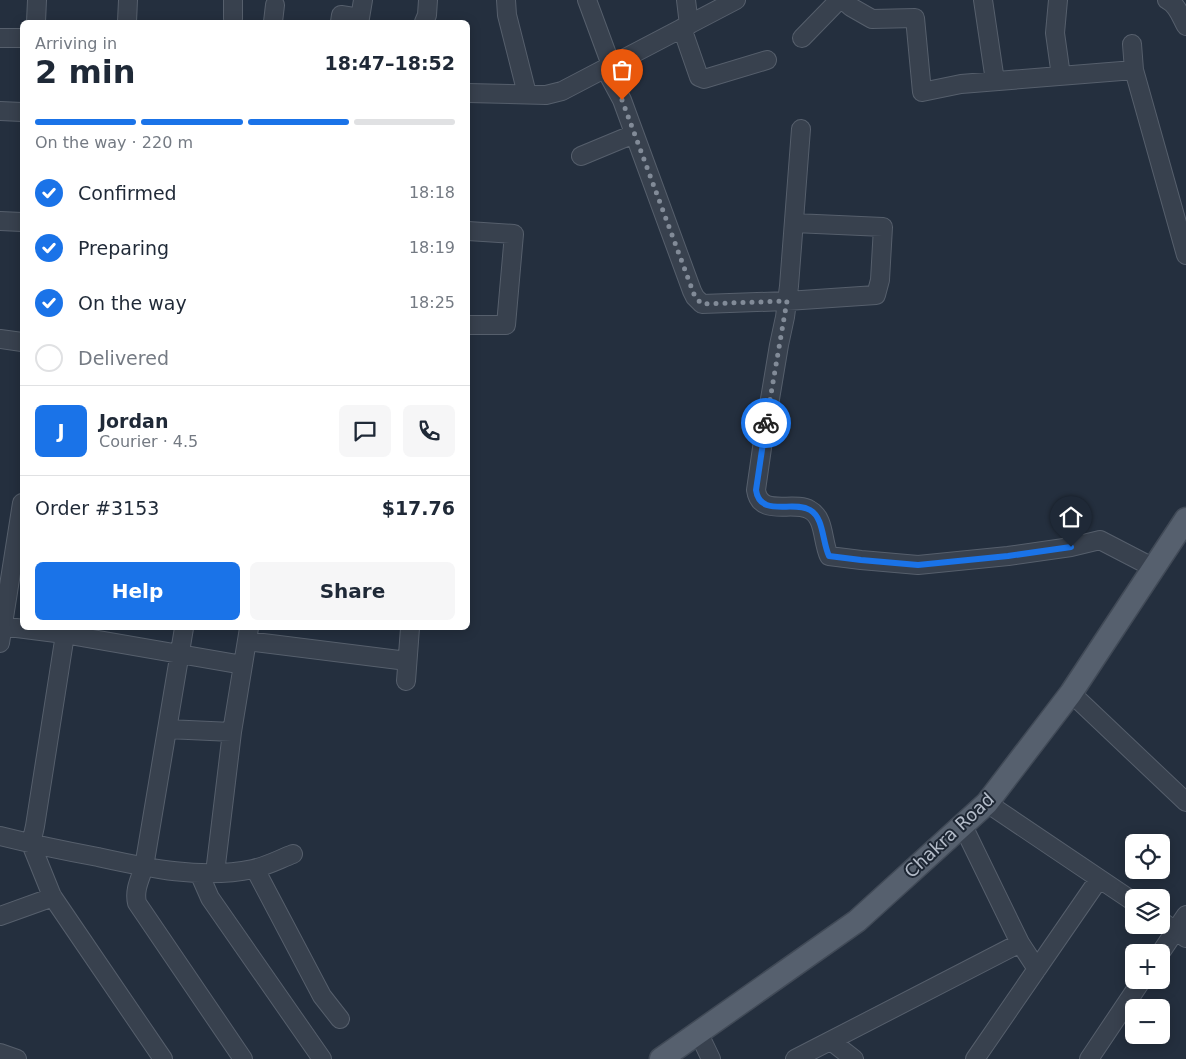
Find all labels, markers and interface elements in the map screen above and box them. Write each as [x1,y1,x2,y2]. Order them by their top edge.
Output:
text: Arriving in [35,34,117,53]
pin [601,49,643,100]
text: 18:47–18:52 [325,52,455,74]
text: 2 min [35,53,136,91]
icon: bag [608,56,636,84]
text: On the way · 220 m [35,133,193,152]
icon: check [35,179,63,207]
text: Confirmed [78,182,177,204]
text: 18:18 [409,183,455,202]
icon: check [35,234,63,262]
text: Preparing [78,237,169,259]
text: 18:19 [409,238,455,257]
icon: check [35,289,63,317]
text: On the way [78,292,187,314]
text: 18:25 [409,293,455,312]
text: Delivered [78,347,169,369]
courier [741,398,791,448]
button: chat [339,405,391,457]
button: phone [403,405,455,457]
icon: bike [752,409,780,437]
text: Jordan [99,410,168,432]
text: J [57,420,65,442]
text: Courier · 4.5 [99,432,198,451]
pin [1050,496,1092,547]
text: Order #3153 [35,497,159,519]
text: $17.76 [382,497,455,519]
icon: home [1057,503,1085,531]
button: Help [35,562,240,620]
button: Share [250,562,455,620]
street label: Chakra Road [900,788,998,882]
map controls [1125,834,1170,1044]
button: locate [1125,834,1170,879]
button: layers [1125,889,1170,934]
button: + [1125,944,1170,989]
button: − [1125,999,1170,1044]

